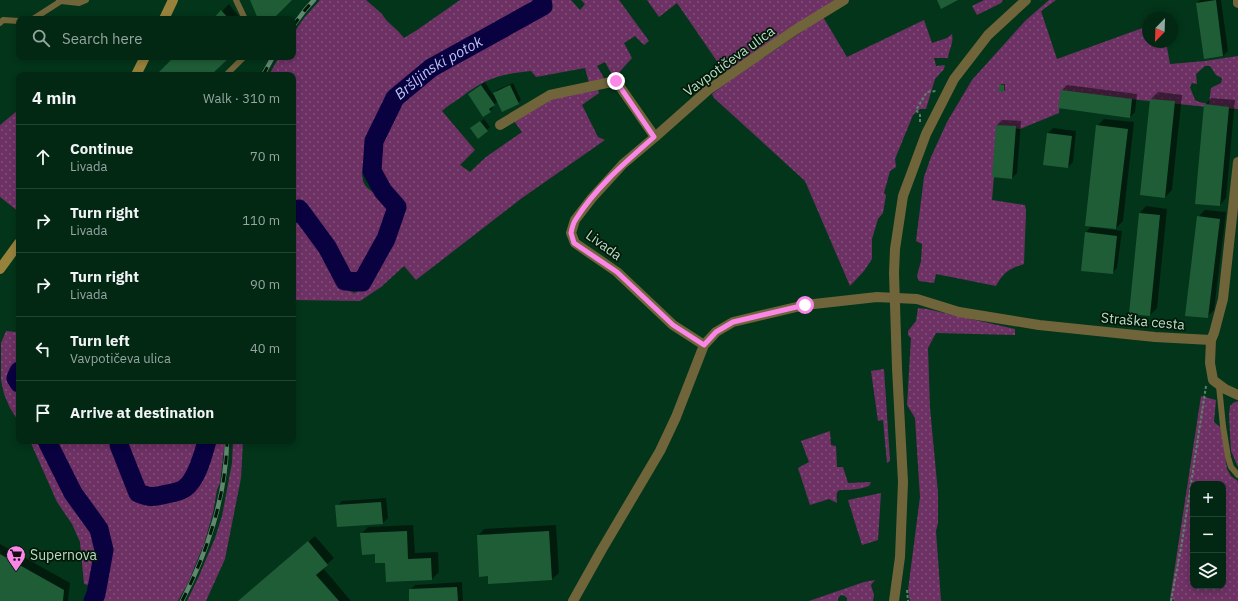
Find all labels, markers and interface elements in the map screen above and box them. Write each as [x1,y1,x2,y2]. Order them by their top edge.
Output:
north arrow [1142,12,1178,48]
search box [16,16,296,60]
street label: Vavpotičeva ulica [680,22,779,100]
icon: search [30,27,52,49]
text: Search here [62,29,142,48]
water label: Bršljinski potok [390,31,486,103]
route end [607,72,625,90]
text: 4 min [32,87,76,109]
text: Walk · 310 m [203,90,280,107]
text: Continue [70,139,134,158]
icon: ahead [32,146,54,168]
text: 70 m [250,148,280,165]
text: Livada [70,158,107,175]
text: Turn right [70,203,139,222]
icon: right [32,210,54,232]
text: 110 m [242,212,280,229]
text: Livada [70,222,107,239]
street label: Livada [582,226,626,264]
text: Turn right [70,267,139,286]
icon: right [32,274,54,296]
text: 90 m [250,276,280,293]
text: Livada [70,286,107,303]
route start [796,296,814,314]
street label: Straška cesta [1100,308,1186,334]
text: Turn left [70,331,130,350]
icon: left [32,338,54,360]
text: 40 m [250,340,280,357]
text: Vavpotičeva ulica [70,350,171,367]
icon: arrive [32,402,54,424]
text: Arrive at destination [70,403,214,422]
map controls [1190,481,1226,589]
button: + [1190,481,1226,517]
button: − [1190,517,1226,553]
supermarket icon: Supernova [5,544,27,572]
place label: Supernova [30,546,97,564]
button: layers [1190,553,1226,589]

